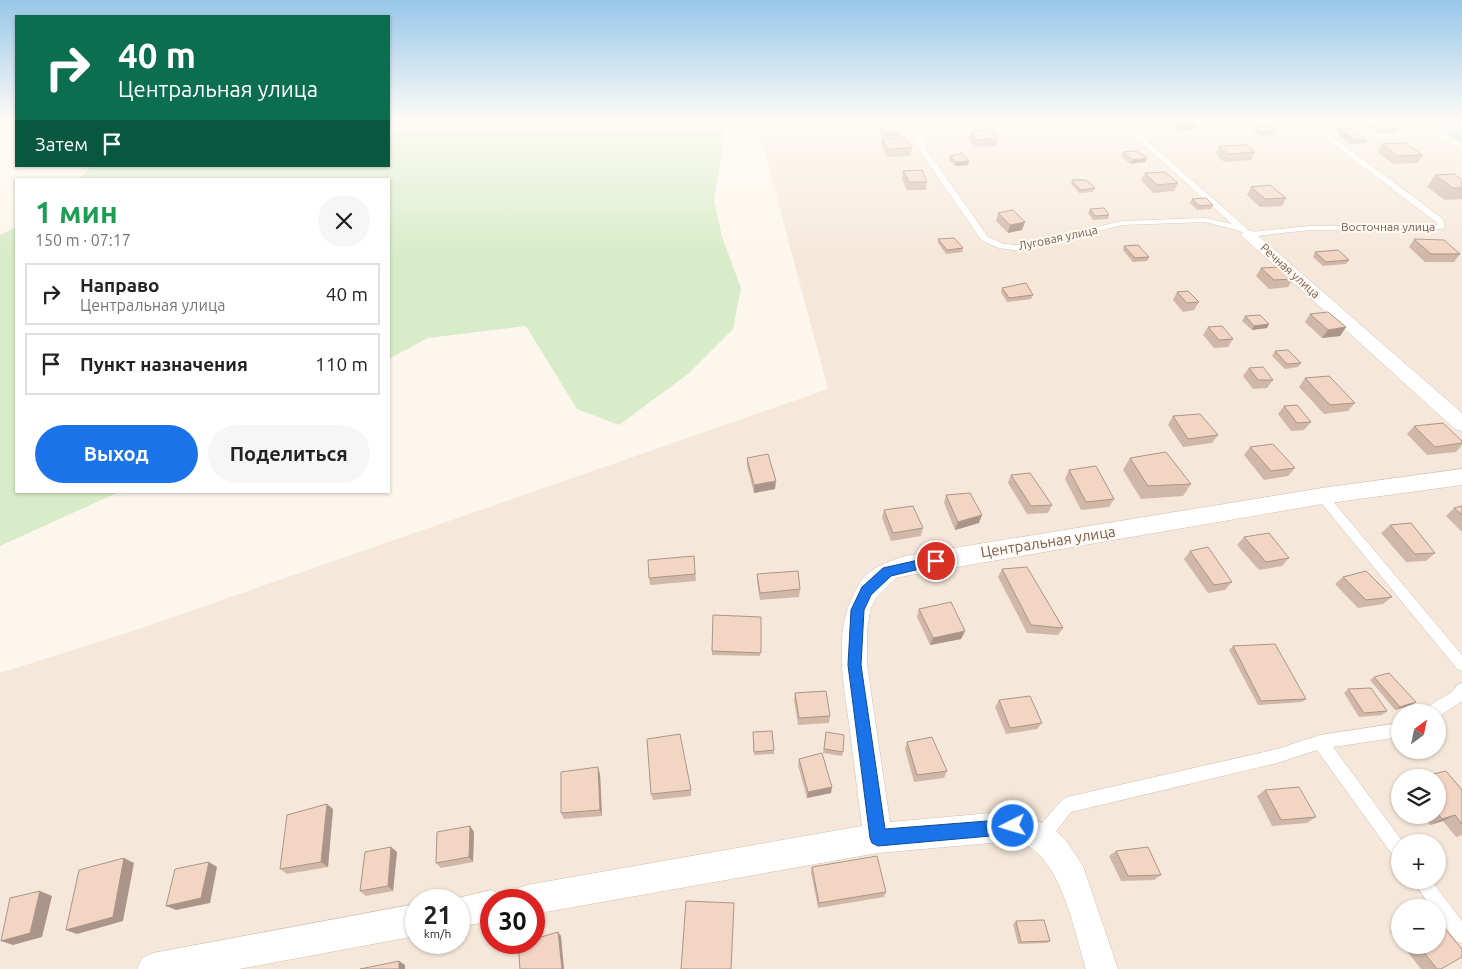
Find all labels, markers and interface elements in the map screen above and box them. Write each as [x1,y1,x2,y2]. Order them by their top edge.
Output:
icon: right [35,35,100,100]
text: 40 m [118,35,196,75]
text: Центральная улица [118,76,318,101]
icon: arrive [98,130,126,158]
text: Затем [35,133,88,155]
text: 1 мин [35,195,118,229]
button: close [318,195,370,247]
street label: Восточная улица [1341,220,1435,233]
street label: Луговая улица [1017,223,1099,252]
text: 150 m · 07:17 [35,231,131,249]
street label: Речная улица [1258,241,1323,301]
text: Направо [80,274,160,296]
icon: right [37,280,65,308]
text: 40 m [326,283,368,305]
text: Центральная улица [80,296,225,314]
icon: arrive [37,350,65,378]
text: Пункт назначения [80,353,248,375]
text: 110 m [315,353,368,375]
button: Выход [35,425,198,483]
button: Поделиться [208,425,370,483]
street label: Центральная улица [979,522,1117,561]
pin [915,540,957,582]
icon: arrive [922,547,950,575]
north arrow [1391,704,1446,759]
map controls [1391,704,1446,954]
button: layers [1391,769,1446,824]
position arrow [986,799,1038,851]
button: + [1391,834,1446,889]
speed limit sign: 30 [480,889,545,954]
button: − [1391,899,1446,954]
text: 21 [423,901,452,929]
text: km/h [424,927,451,940]

